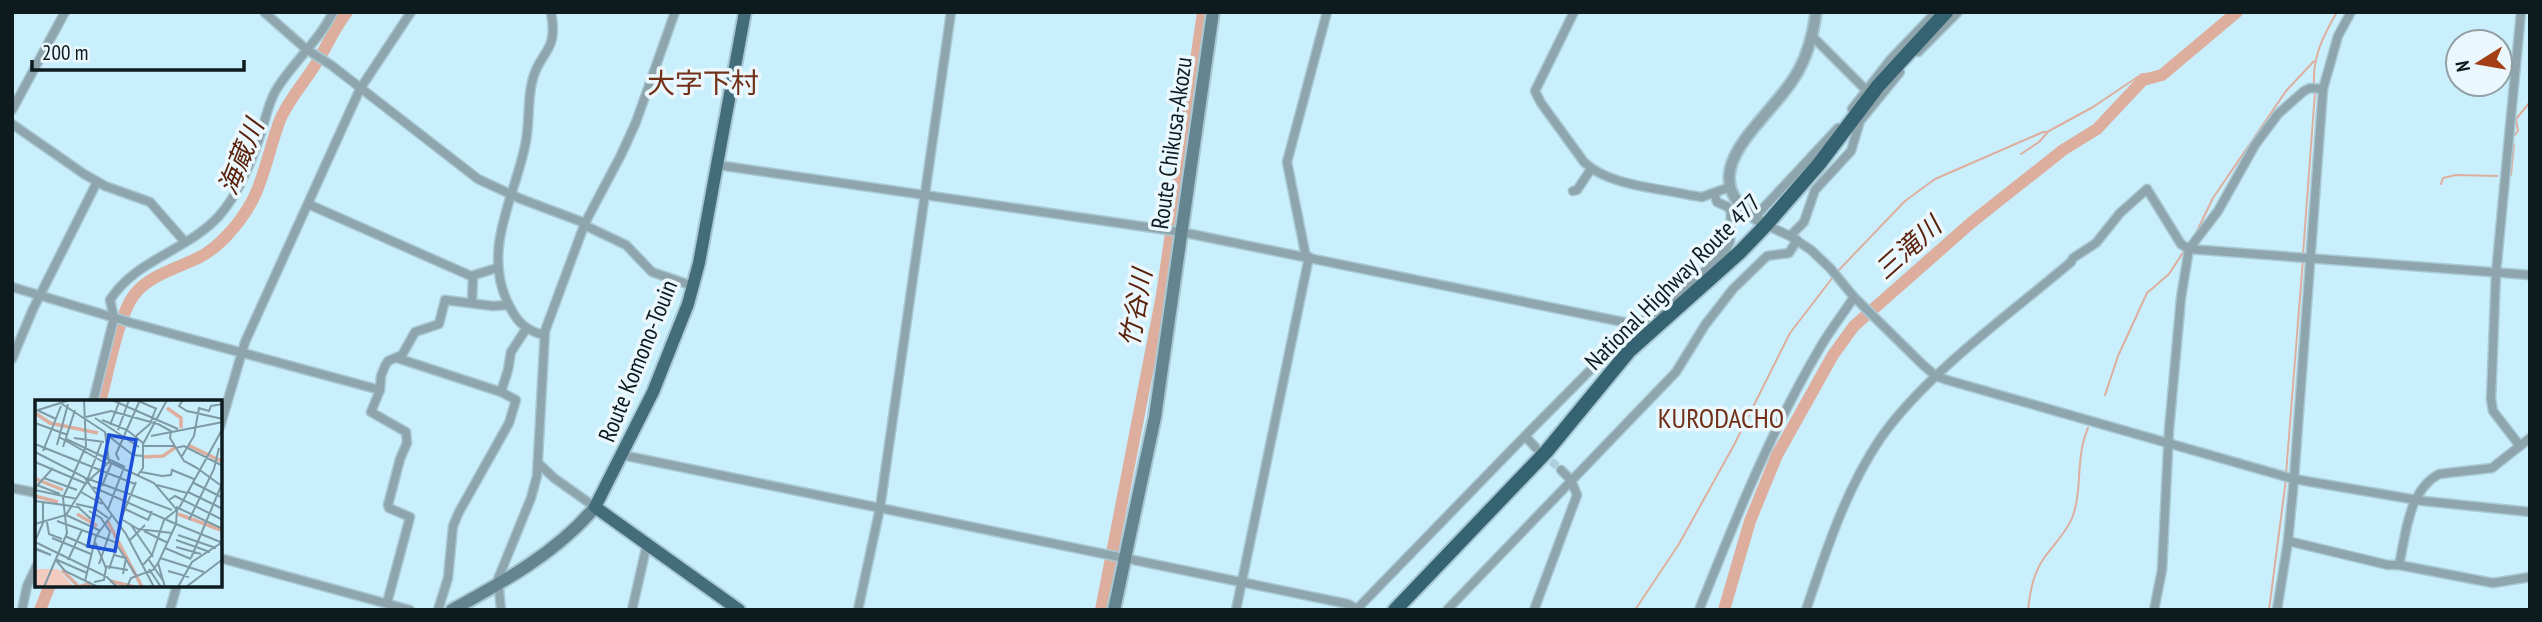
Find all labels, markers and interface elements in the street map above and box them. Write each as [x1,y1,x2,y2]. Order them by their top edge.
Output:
scale bar [32,28,243,72]
north arrow [2444,28,2514,98]
text: 200 m [42,39,88,66]
street label: Route Chikusa-Akozu [1144,55,1199,231]
text: N [2450,59,2475,74]
district label: 大字下村 [647,64,759,101]
water label: 海蔵川 [211,112,272,199]
street label: National Highway Route 477 [1578,187,1767,376]
water label: 三滝川 [1868,207,1950,286]
water label: 竹谷川 [1112,264,1159,349]
street label: Route Komono-Touin [591,275,684,446]
district label: KURODACHO [1658,399,1784,436]
inset map [35,400,222,587]

